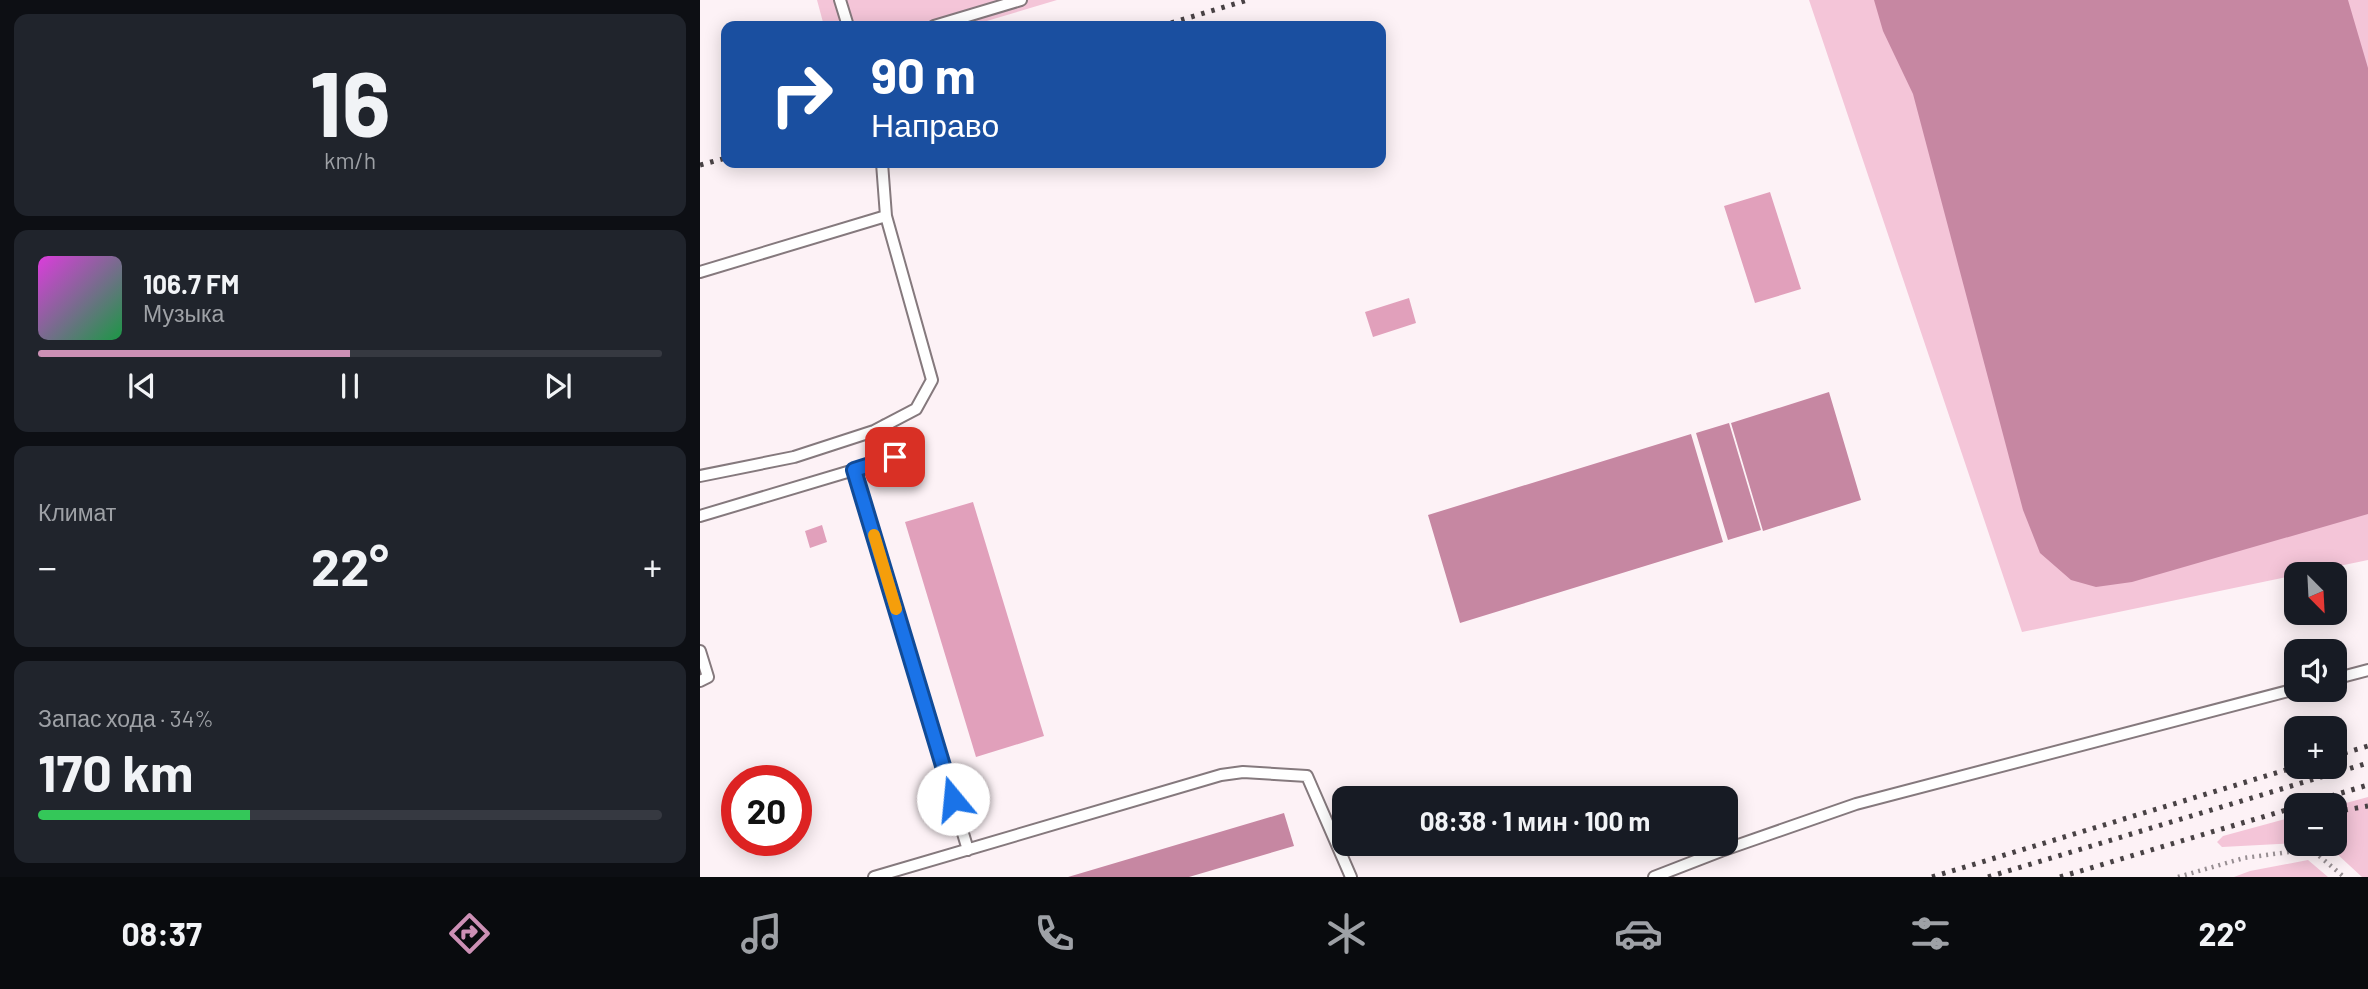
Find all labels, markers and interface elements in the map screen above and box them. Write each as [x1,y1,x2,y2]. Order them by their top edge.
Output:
text: 90 m [871,45,976,104]
text: 16 [309,46,391,155]
icon: right [756,49,847,140]
text: Направо [871,105,999,143]
text: km/h [324,146,376,174]
text: 106.7 FM [143,268,239,299]
text: Музыка [143,299,224,327]
icon: previous [123,367,161,405]
icon: pause [331,367,369,405]
icon: next [539,367,577,405]
pin [865,427,925,487]
icon: arrive [876,438,914,476]
text: Климат [38,498,116,526]
text: 22° [311,534,389,596]
text: − [38,543,57,589]
text: + [643,543,662,589]
north arrow [2284,562,2347,625]
map controls [2284,562,2347,856]
button: sound [2284,639,2347,702]
text: Запас хода · 34% [38,704,214,732]
button: + [2284,716,2347,779]
text: 170 km [38,740,193,802]
position arrow [916,762,990,836]
speed limit sign: 20 [721,765,812,856]
button: − [2284,793,2347,856]
text: 08:38 · 1 мин · 100 m [1420,805,1650,836]
icon: directions [445,909,494,958]
icon: music [737,909,786,958]
icon: phone [1030,909,1079,958]
icon: climate [1322,909,1371,958]
icon: car [1614,909,1663,958]
icon: filters [1906,909,1955,958]
text: 08:37 [122,914,202,952]
text: 22° [2199,914,2246,952]

